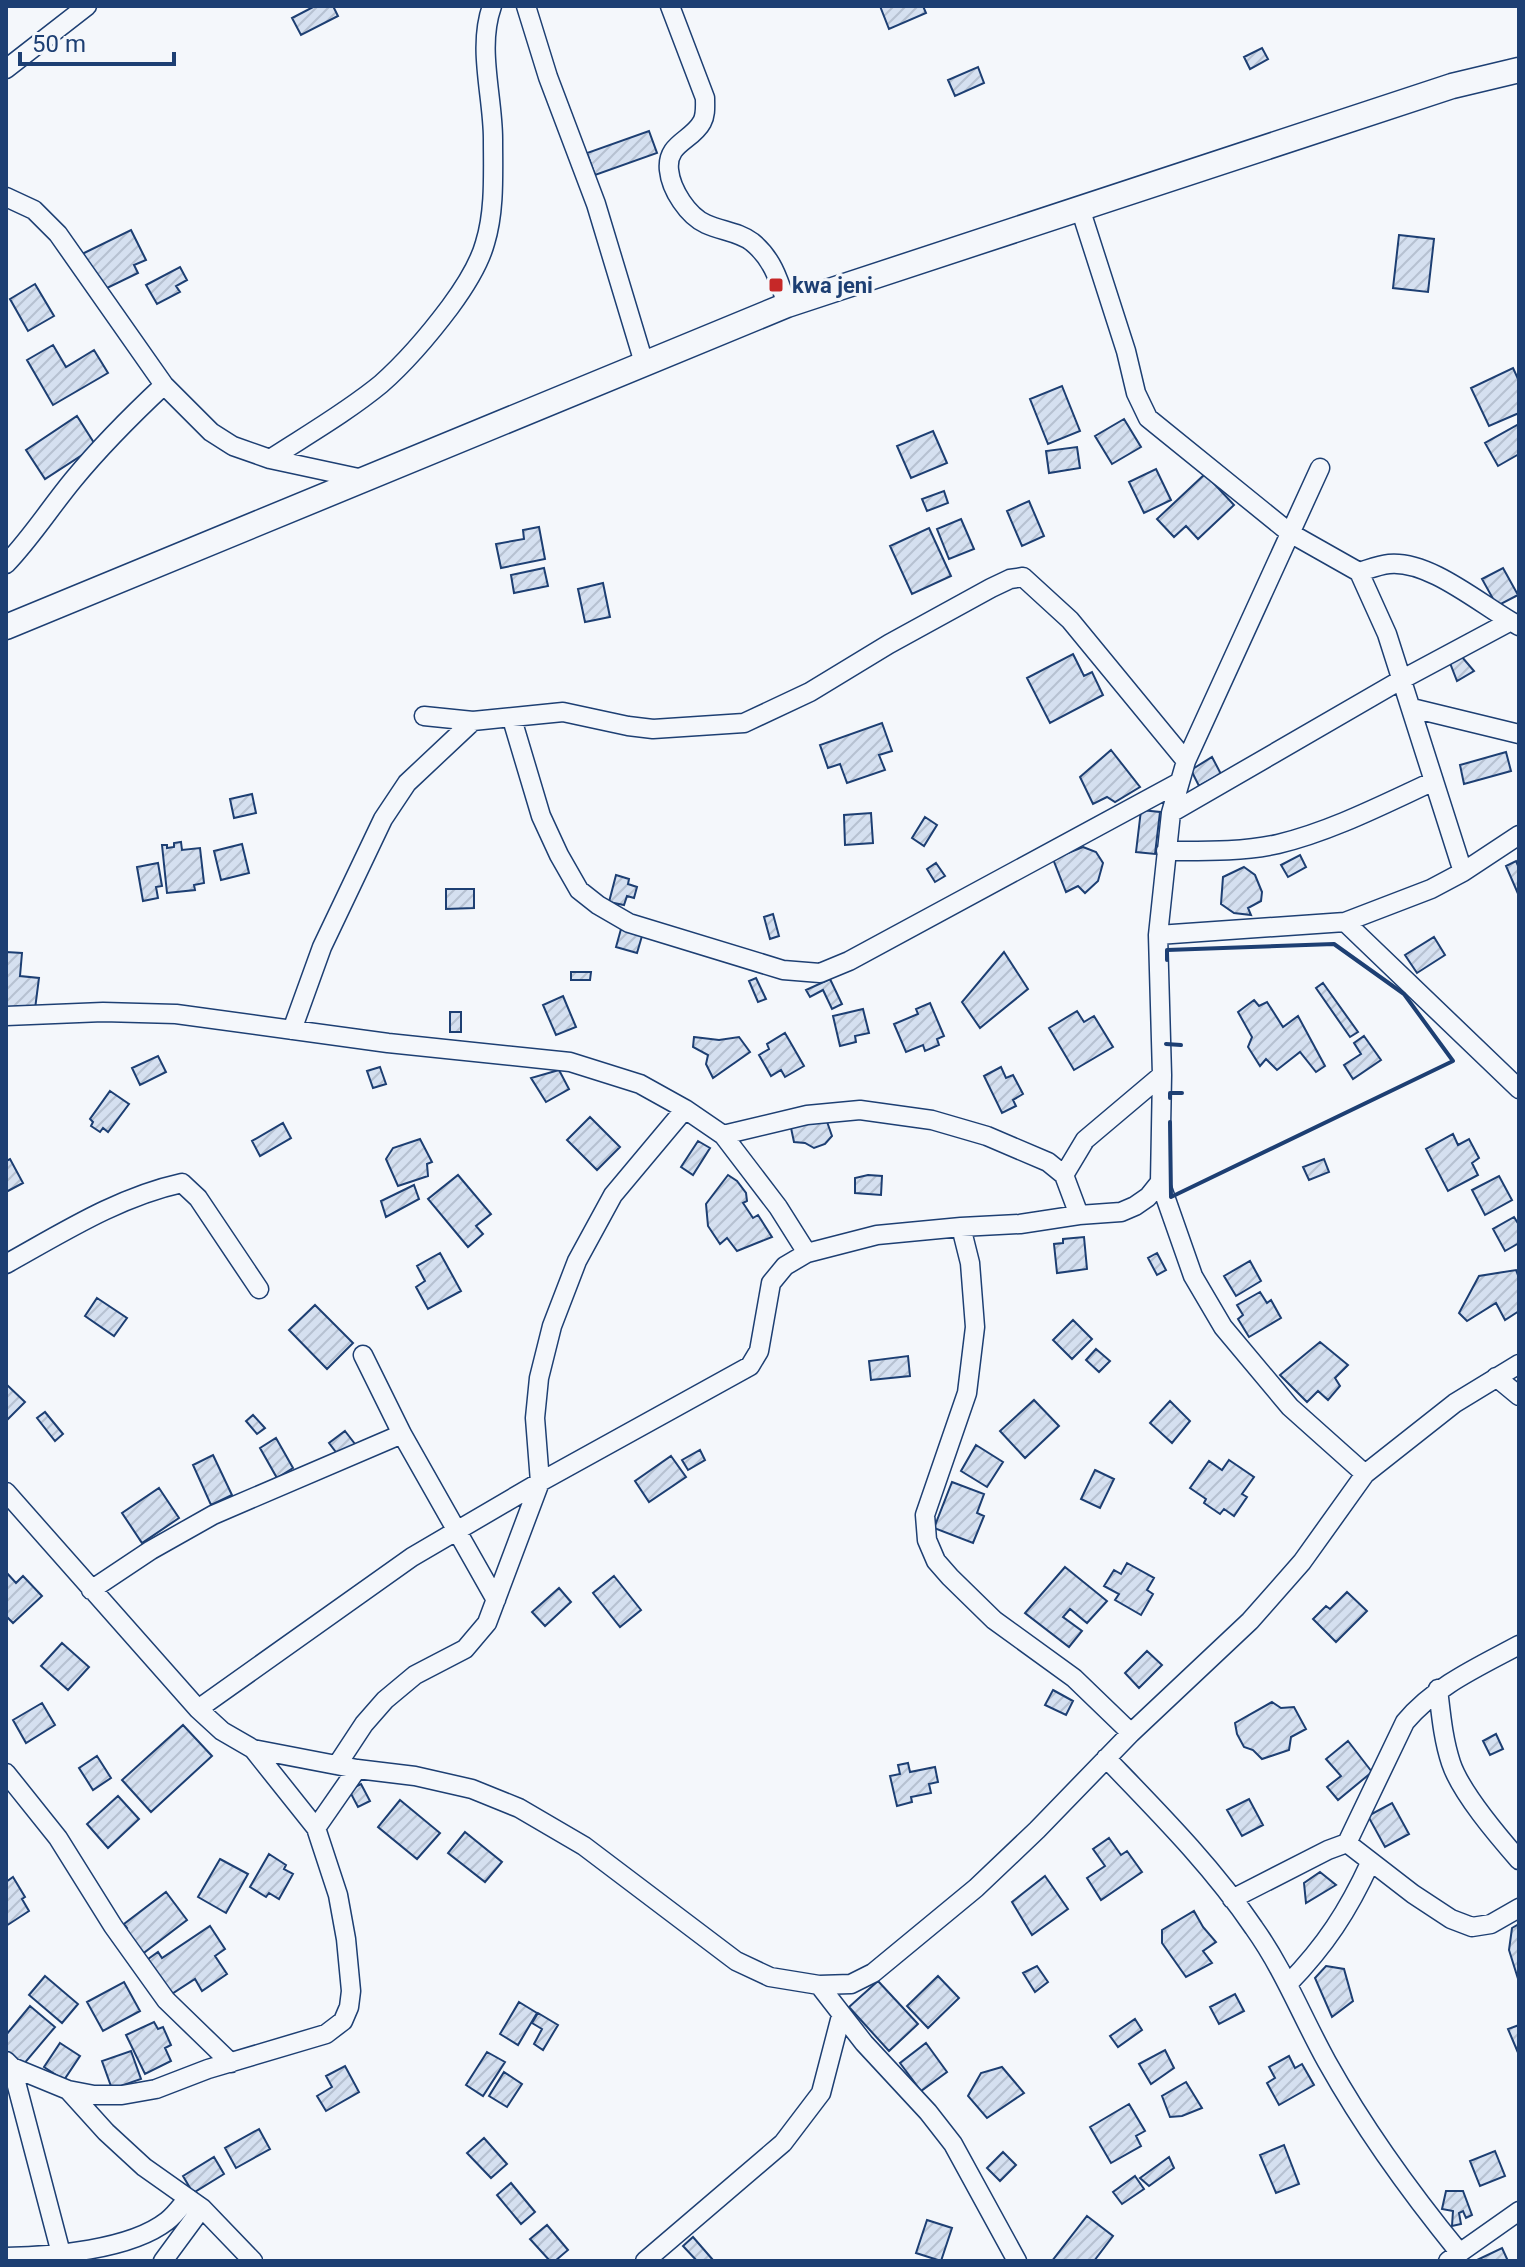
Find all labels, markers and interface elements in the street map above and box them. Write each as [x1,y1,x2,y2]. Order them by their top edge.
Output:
scale bar [20,16,174,66]
text: 50 m [32,30,86,58]
place label: kwa jeni [792,273,873,298]
marker: kwa jeni [767,276,785,294]

